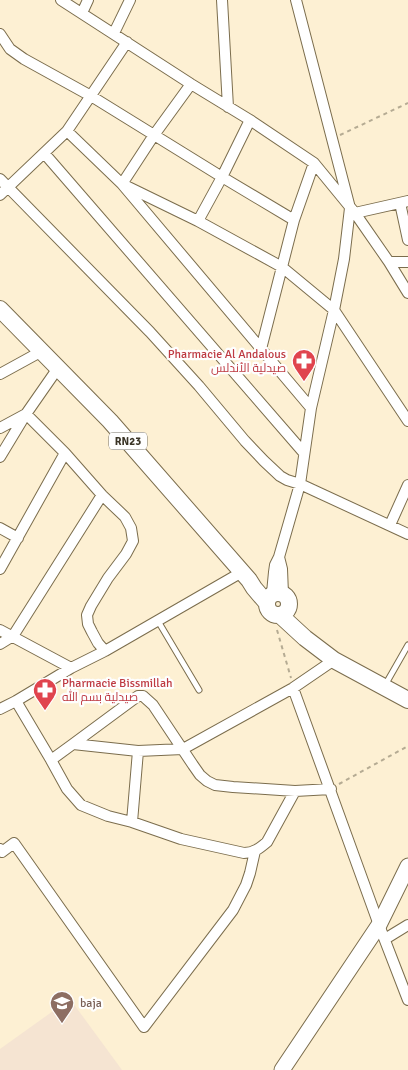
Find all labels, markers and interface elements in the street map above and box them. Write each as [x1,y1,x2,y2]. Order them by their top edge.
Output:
place label: Pharmacie Al Andalous صيدلية الأندلس [168,347,286,376]
pharmacy icon: Pharmacie Al Andalous صيدلية الأندلس [291,348,317,382]
road number: RN23 [109,432,147,450]
place label: Pharmacie Bissmillah صيدلية بسم الله [62,676,173,705]
pharmacy icon: Pharmacie Bissmillah صيدلية بسم الله [32,677,58,711]
school or university icon: baja [49,990,75,1024]
place label: baja [80,996,102,1011]

